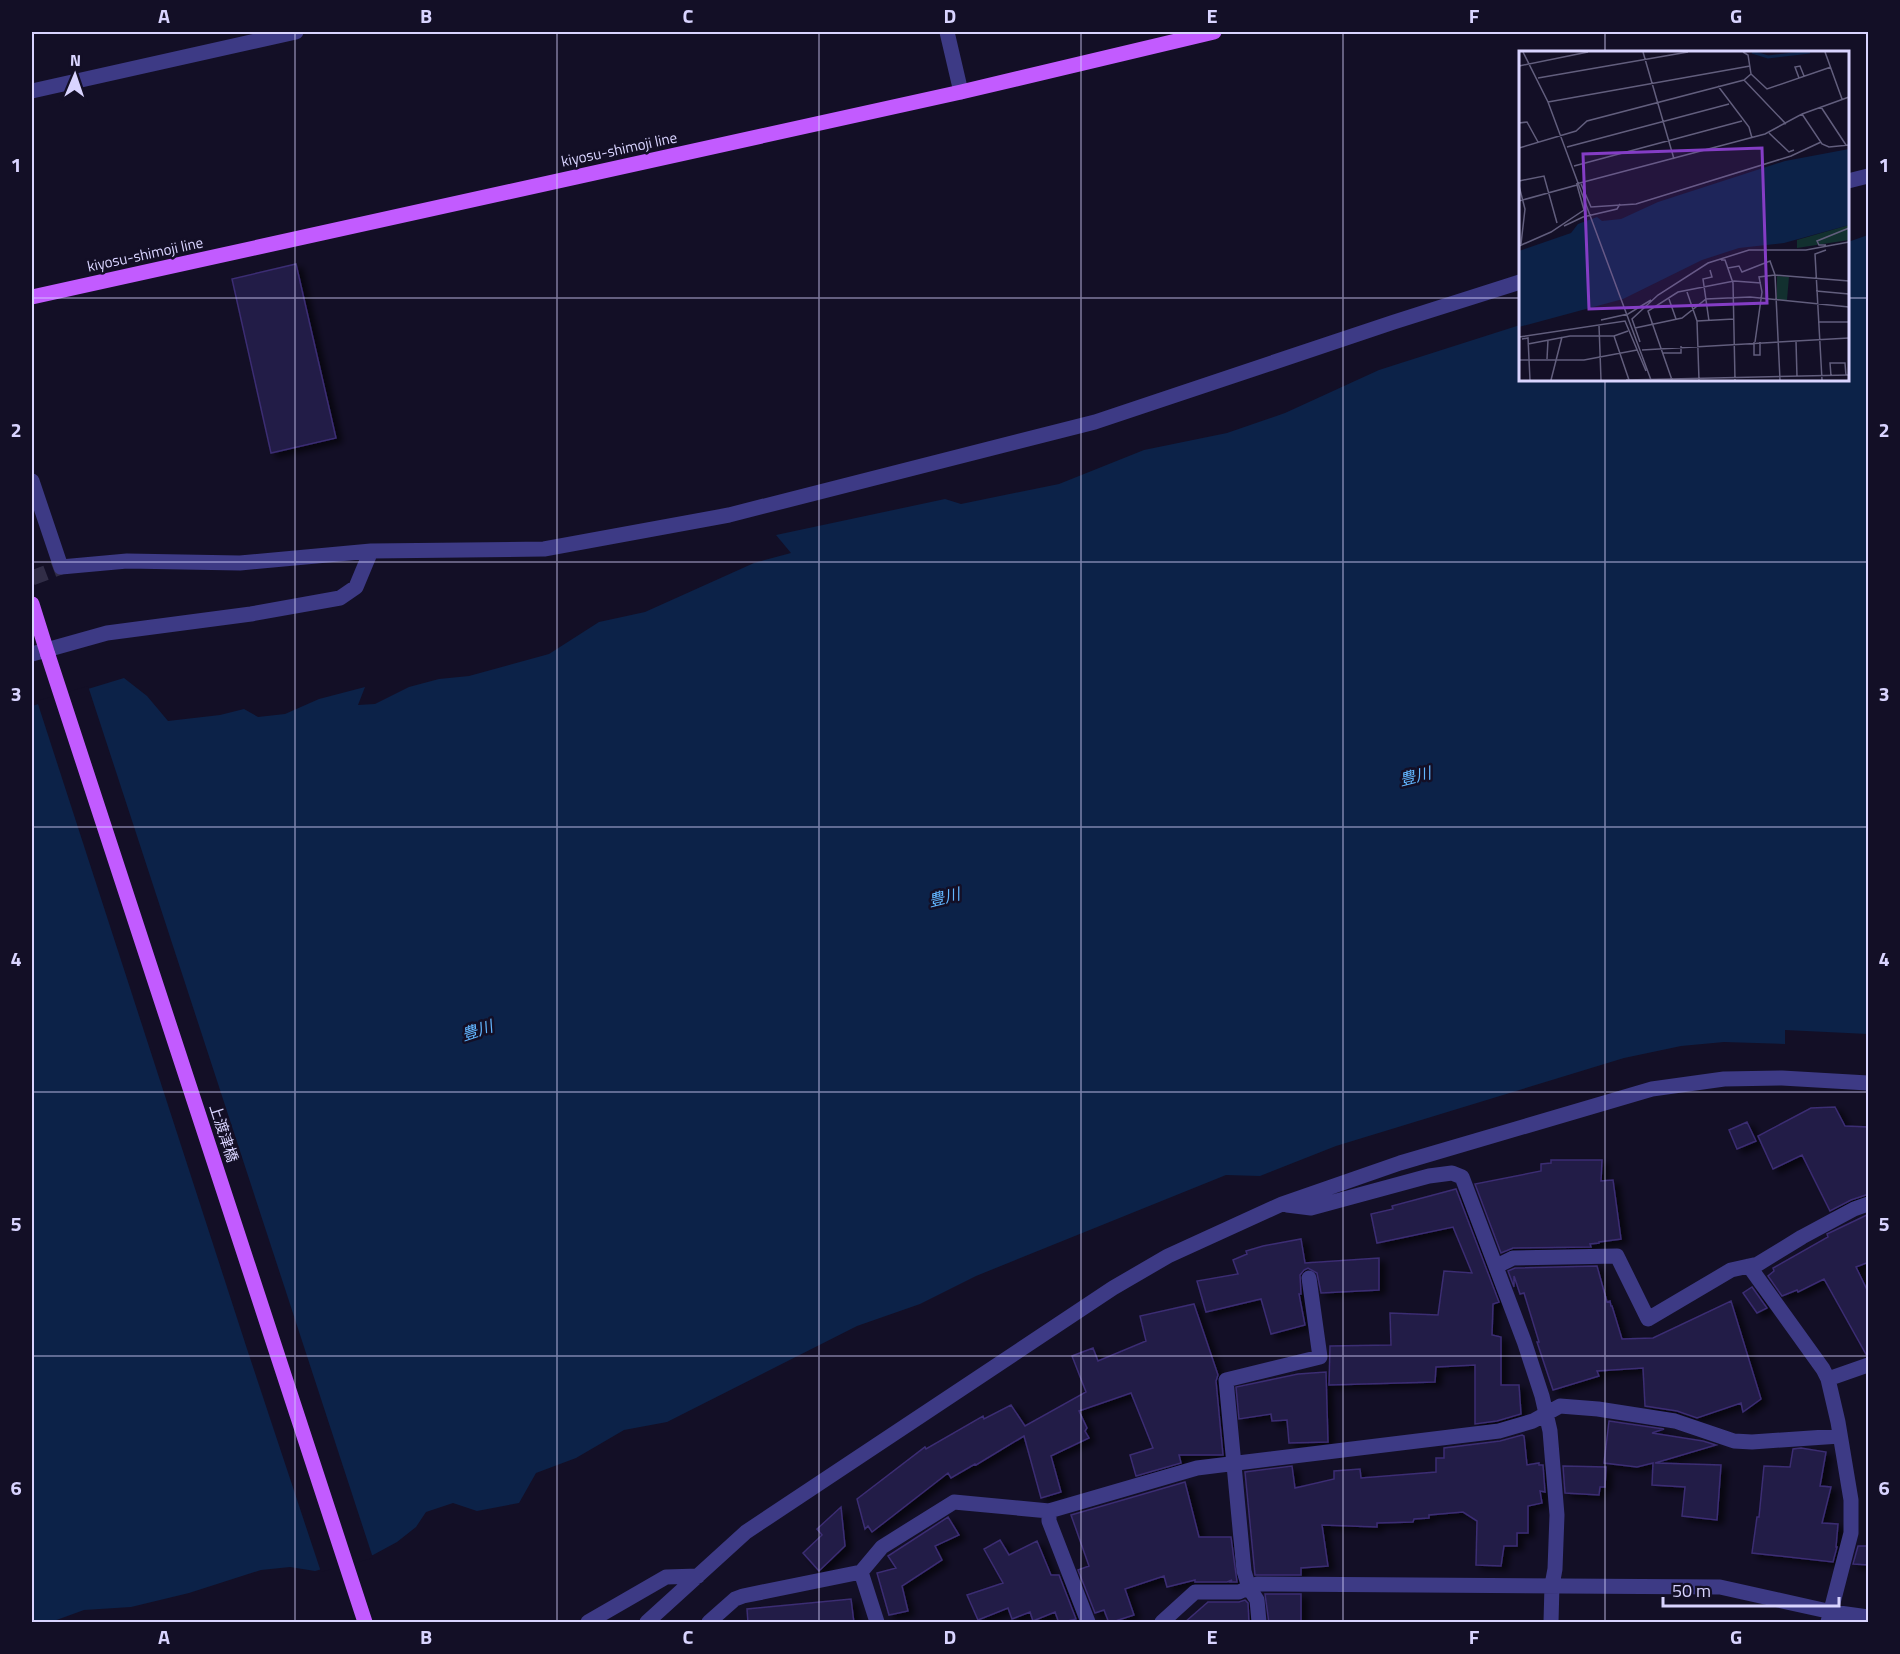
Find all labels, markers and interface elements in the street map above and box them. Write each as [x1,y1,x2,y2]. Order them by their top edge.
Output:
text: A [158,0,170,31]
text: B [420,0,432,31]
text: C [683,0,694,31]
text: D [944,0,956,31]
text: E [1206,0,1218,31]
text: F [1469,0,1480,31]
text: G [1730,0,1742,31]
north arrow [45,45,105,105]
text: N [70,48,81,72]
inset map [1519,51,1849,381]
street label: kiyosu-shimoji line [559,125,679,173]
text: 1 [10,149,22,180]
text: 1 [1878,149,1890,180]
street label: kiyosu-shimoji line [85,230,205,278]
text: 2 [10,414,22,445]
text: 2 [1878,414,1890,445]
text: 3 [10,678,22,709]
text: 3 [1878,678,1890,709]
water label: 豊川 [1397,760,1435,792]
water label: 豊川 [926,881,964,913]
text: 4 [10,943,22,974]
text: 4 [1878,943,1890,974]
water label: 豊川 [458,1013,498,1046]
street label: 上渡津橋 [204,1101,244,1165]
text: 5 [10,1208,22,1239]
text: 5 [1878,1208,1890,1239]
text: 6 [10,1472,22,1503]
text: 6 [1878,1472,1890,1503]
scale bar [1663,1570,1838,1608]
text: 50 m [1672,1577,1711,1604]
text: A [158,1621,170,1652]
text: B [420,1621,432,1652]
text: C [683,1621,694,1652]
text: D [944,1621,956,1652]
text: E [1206,1621,1218,1652]
text: F [1469,1621,1480,1652]
text: G [1730,1621,1742,1652]

